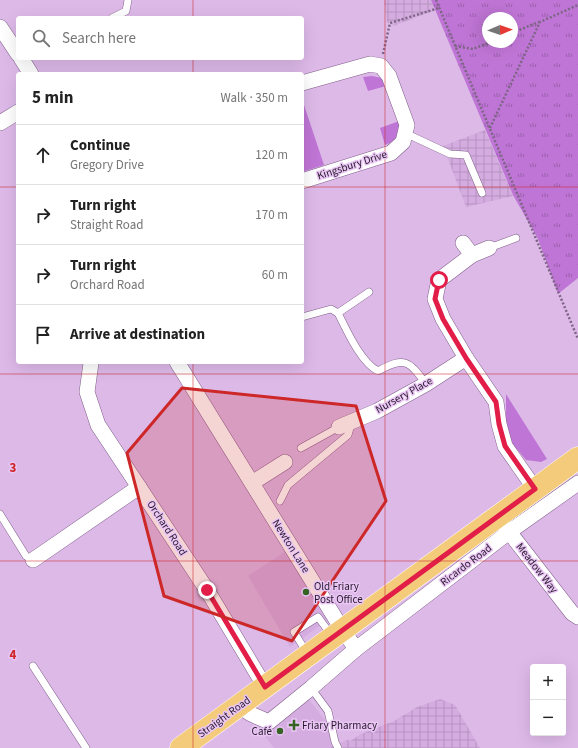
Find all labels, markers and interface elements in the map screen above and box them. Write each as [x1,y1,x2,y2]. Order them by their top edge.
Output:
north arrow [482,12,518,48]
search box [16,16,304,60]
icon: search [30,27,52,49]
text: Search here [62,28,136,49]
text: 5 min [32,86,73,110]
text: Walk · 350 m [220,89,288,107]
text: Continue [70,135,130,156]
icon: ahead [32,144,54,166]
text: 120 m [255,146,288,164]
street label: Kingsbury Drive [315,146,389,183]
text: Gregory Drive [70,156,144,174]
text: Turn right [70,195,136,216]
icon: right [32,204,54,226]
text: 170 m [255,206,288,224]
text: Straight Road [70,216,144,234]
text: Turn right [70,255,136,276]
icon: right [32,264,54,286]
text: 60 m [262,266,288,284]
route start [430,271,448,289]
text: Orchard Road [70,276,145,294]
icon: arrive [32,324,54,346]
text: Arrive at destination [70,324,205,345]
street label: Nursery Place [373,373,436,417]
text: 3 [10,459,17,477]
street label: Orchard Road [144,497,190,559]
street label: Newton Lane [269,516,314,576]
street label: Meadow Way [513,540,561,596]
street label: Ricardo Road [437,541,495,589]
place label: Old Friary Post Office [314,579,363,607]
route end [198,581,216,599]
marker: Old Friary Post Office [301,587,311,597]
text: 4 [10,646,17,664]
map controls [530,664,566,736]
button: + [530,664,566,700]
street label: Straight Road [194,693,254,741]
button: − [530,700,566,736]
place label: Friary Pharmacy [302,718,377,733]
marker: Friary Pharmacy [289,720,299,730]
place label: Café [252,724,273,739]
marker: Café [275,726,285,736]

